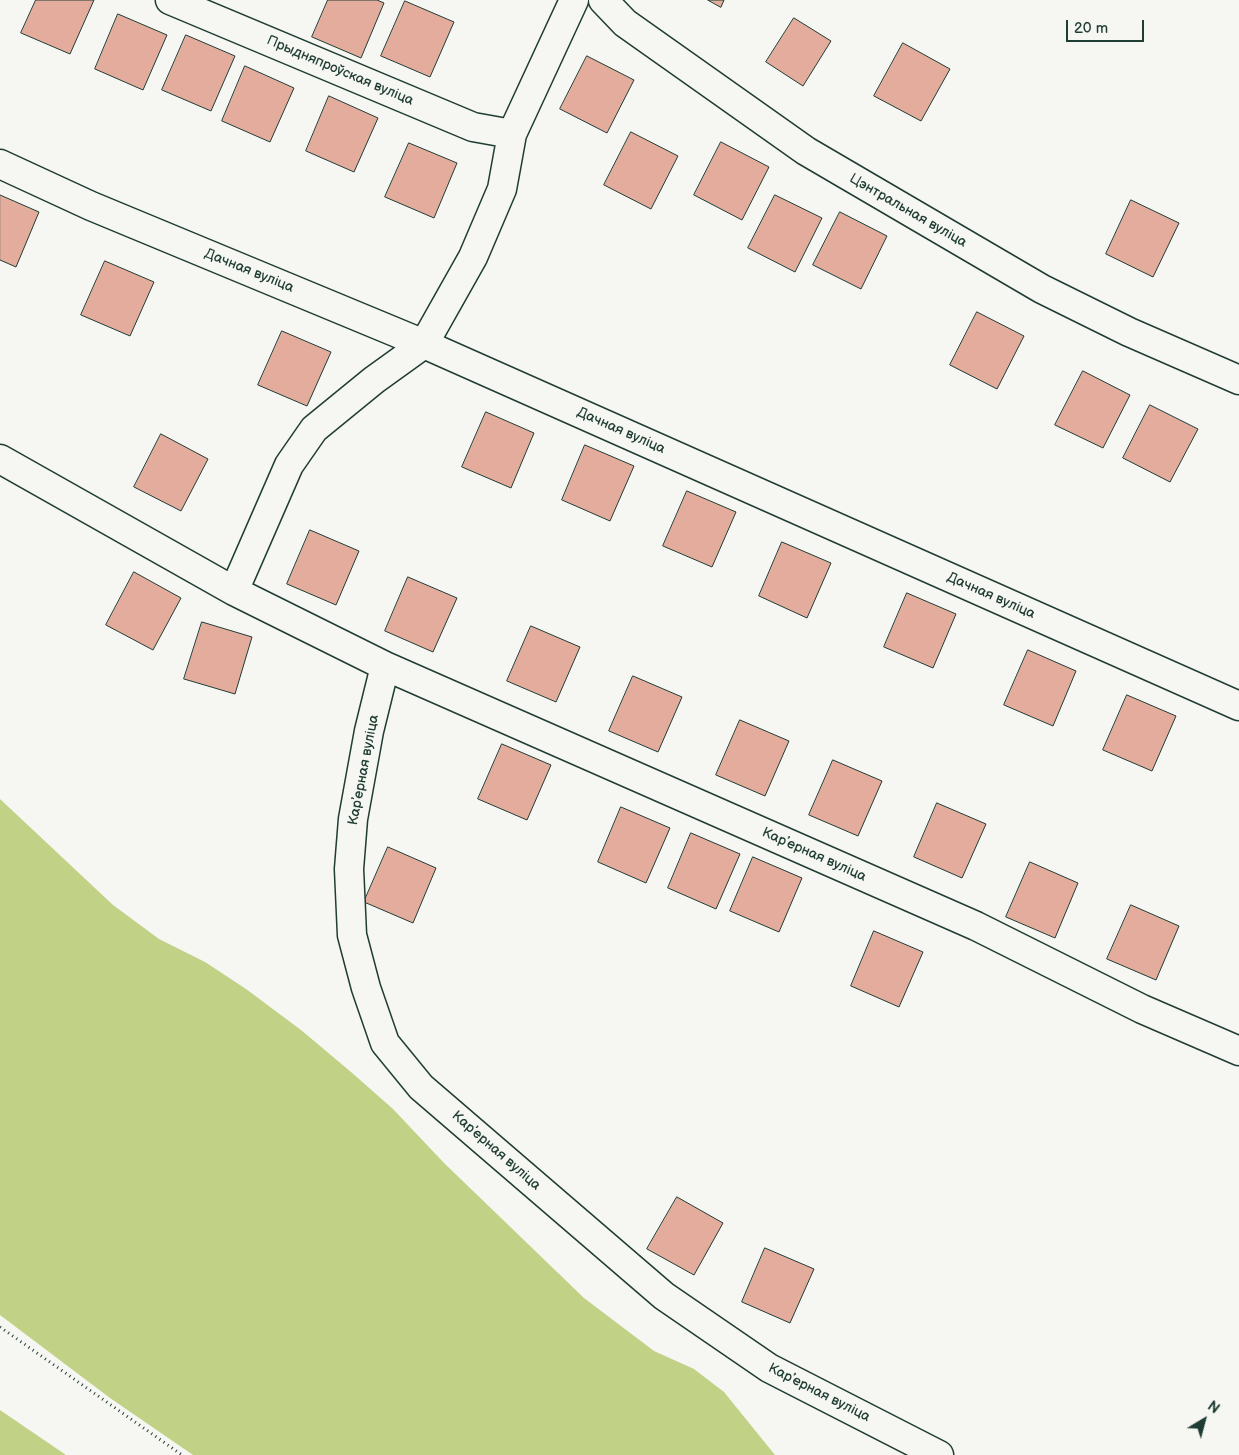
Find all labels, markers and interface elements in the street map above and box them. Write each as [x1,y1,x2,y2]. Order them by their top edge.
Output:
scale bar [1069,10,1146,42]
text: 20 m [1074,19,1108,38]
street label: Прыдняпроўская вуліца [264,32,416,110]
street label: Цэнтральная вуліца [846,171,970,251]
street label: Дачная вуліца [202,245,296,297]
street label: Дачная вуліца [574,404,668,458]
street label: Дачная вуліца [944,569,1038,623]
street label: Карʼерная вуліца [345,713,383,827]
street label: Карʼерная вуліца [759,824,869,886]
street label: Карʼерная вуліца [448,1108,544,1194]
street label: Карʼерная вуліца [765,1360,873,1426]
north arrow [1179,1395,1229,1445]
text: N [1204,1398,1223,1418]

